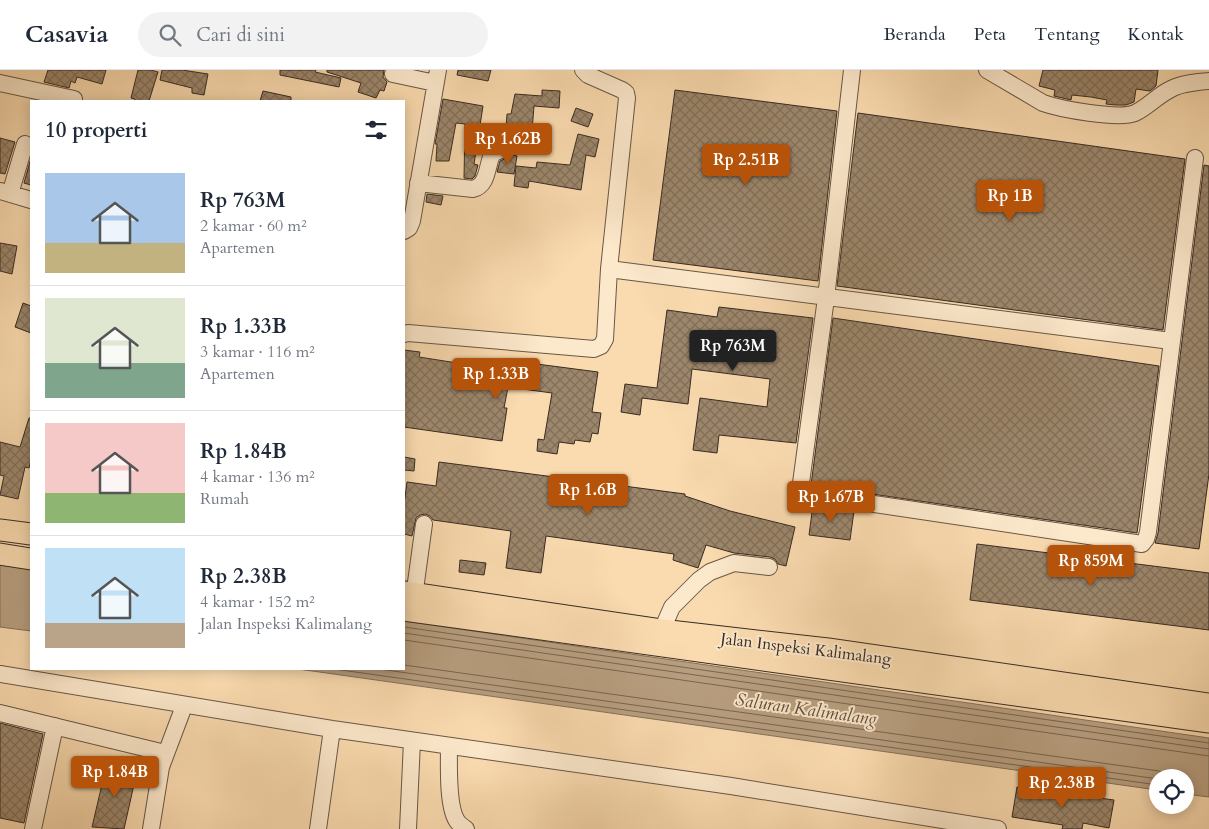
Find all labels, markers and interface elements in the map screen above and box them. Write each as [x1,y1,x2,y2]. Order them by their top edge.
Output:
search box [138,12,488,57]
text: Casavia [25,18,108,51]
icon: search [156,21,184,49]
text: Cari di sini [196,22,285,48]
text: Beranda [884,22,946,47]
text: Peta [974,22,1006,47]
text: Tentang [1034,22,1100,47]
text: Kontak [1128,22,1184,47]
text: 10 properti [45,116,147,145]
icon: filters [362,116,390,144]
pin: Rp 1.62B [456,122,560,165]
text: Rp 1.62B [475,128,541,150]
pin: Rp 2.51B [694,144,798,186]
text: Rp 2.51B [713,149,779,171]
pin: Rp 1B [975,180,1045,222]
text: Rp 1B [988,185,1032,207]
text: Rp 763M [200,186,286,215]
icon: home [85,193,145,253]
text: 2 kamar · 60 m² [200,215,306,237]
text: Apartemen [200,237,275,259]
text: Rp 1.33B [200,312,287,341]
icon: home [85,318,145,378]
pin: Rp 763M [687,330,779,372]
text: Rp 763M [700,335,766,357]
text: 3 kamar · 116 m² [200,341,315,363]
pin: Rp 1.33B [444,358,548,400]
text: Apartemen [200,363,275,385]
text: Rp 1.33B [463,363,529,385]
text: Rp 1.84B [200,437,287,466]
icon: home [85,443,145,503]
text: 4 kamar · 136 m² [200,466,315,488]
pin: Rp 1.6B [542,474,634,516]
text: Rp 1.6B [559,479,617,501]
pin: Rp 1.67B [779,480,883,523]
text: Rp 1.67B [798,486,864,508]
text: Rumah [200,488,249,510]
pin: Rp 859M [1045,544,1137,587]
text: Rp 859M [1058,550,1124,572]
text: Rp 2.38B [200,562,287,591]
icon: home [85,568,145,628]
text: 4 kamar · 152 m² [200,591,315,613]
text: Jalan Inspeksi Kalimalang [200,613,372,635]
street label: Jalan Inspeksi Kalimalang [717,627,893,670]
water label: Saluran Kalimalang [734,687,878,732]
pin: Rp 1.84B [63,756,167,798]
text: Rp 1.84B [82,761,148,783]
pin: Rp 2.38B [1010,766,1114,809]
map controls [1149,769,1194,814]
button: locate [1149,769,1194,814]
text: Rp 2.38B [1029,772,1095,794]

